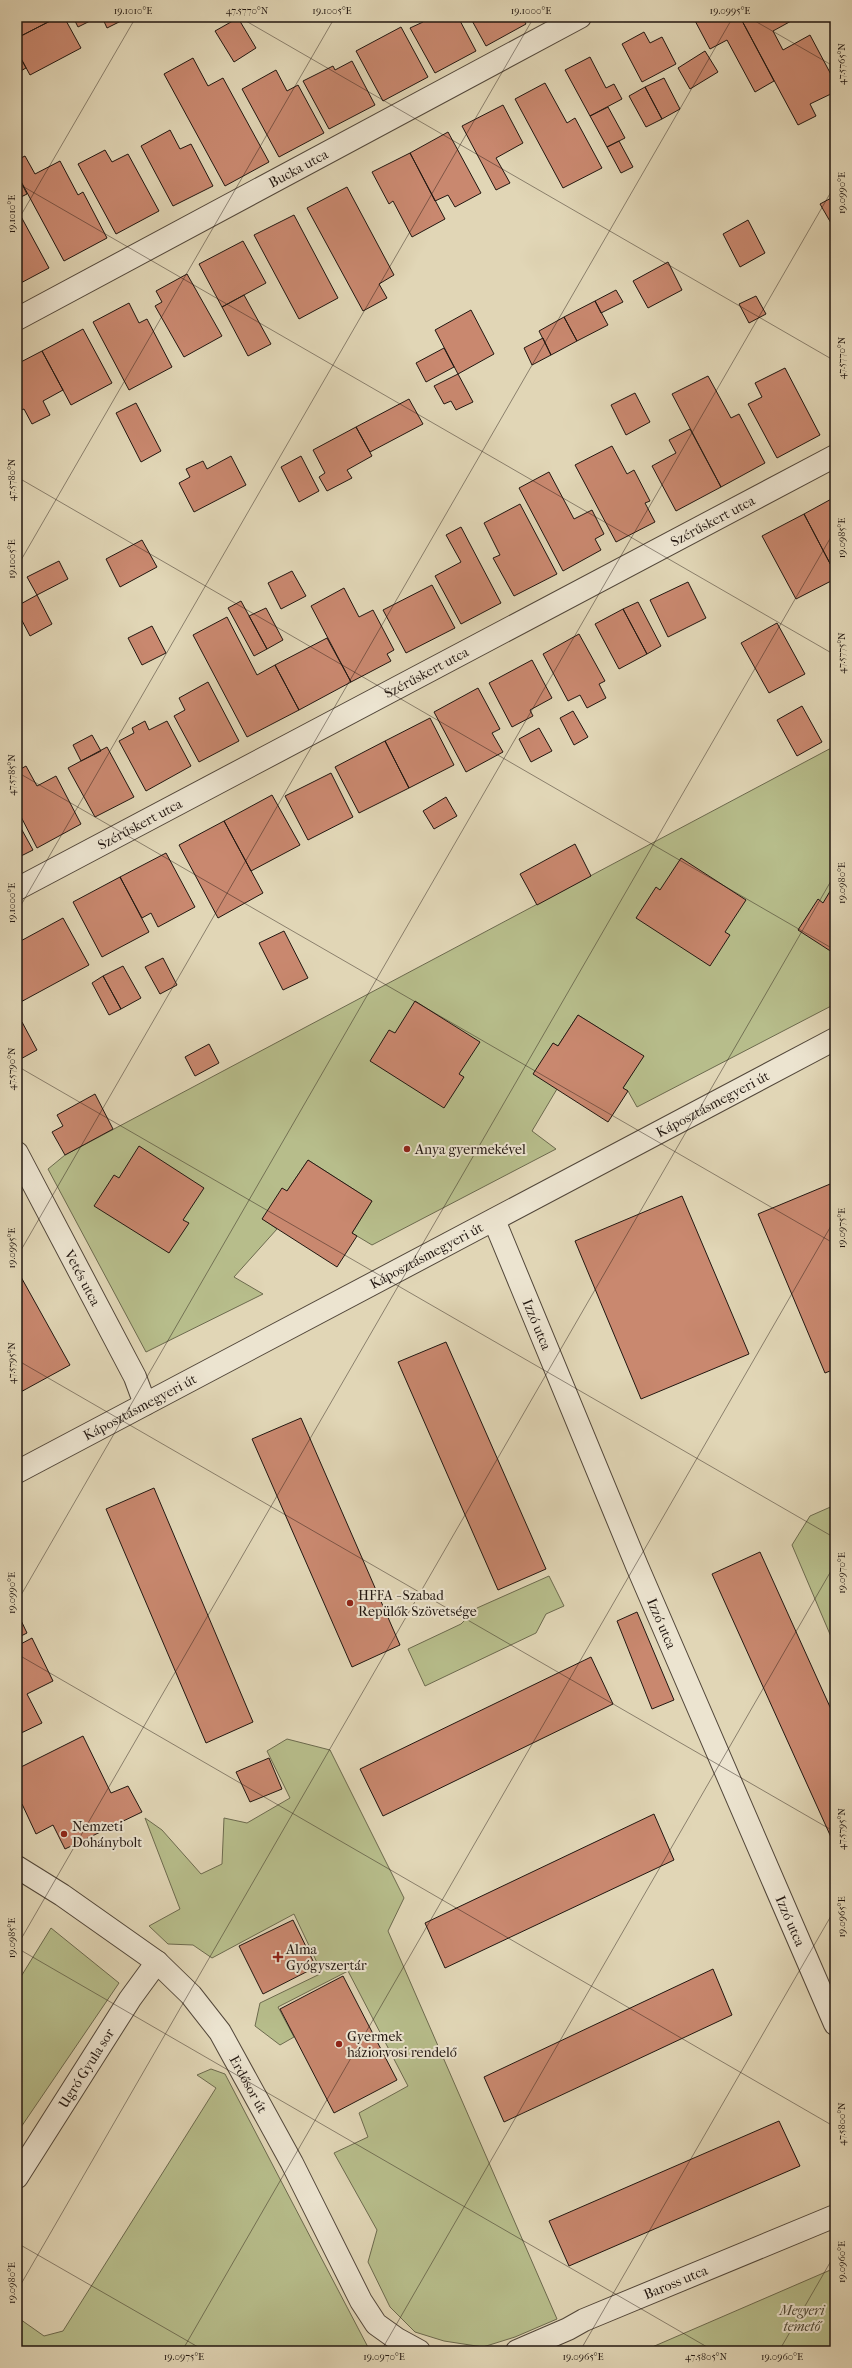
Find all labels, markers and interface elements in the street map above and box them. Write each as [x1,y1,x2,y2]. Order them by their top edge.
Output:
text: 19.1010°E [114,5,152,17]
text: 47.5770°N [226,5,269,17]
text: 19.1005°E [312,5,352,17]
text: 19.1000°E [511,5,551,17]
text: 19.0995°E [710,5,750,17]
text: 47.5765°N [836,43,848,85]
street label: Bucka utca [266,145,332,192]
text: 19.0990°E [836,172,848,214]
text: 19.1010°E [6,195,18,233]
text: 47.5770°N [836,336,848,379]
text: 47.5780°N [6,458,18,501]
street label: Szérűskert utca [668,492,758,551]
text: 19.0985°E [836,518,848,558]
text: 19.1005°E [6,539,18,579]
text: 47.5775°N [836,632,848,674]
street label: Szérűskert utca [381,643,472,702]
text: 47.5785°N [6,754,18,796]
street label: Szérűskert utca [95,795,186,854]
text: 19.0980°E [836,862,848,904]
text: 19.1000°E [6,883,18,923]
text: 47.5790°N [6,1047,18,1090]
street label: Káposztásmegyeri út [653,1067,772,1141]
place label: Anya gyermekével [414,1141,526,1158]
marker: Anya gyermekével [402,1144,412,1154]
text: 19.0975°E [836,1208,848,1248]
street label: Káposztásmegyeri út [367,1219,486,1293]
text: 19.0995°E [6,1228,18,1268]
street label: Vetés utca [60,1246,104,1309]
street label: Izzó utca [519,1297,555,1353]
text: 47.5795°N [6,1342,18,1384]
street label: Káposztásmegyeri út [81,1370,200,1444]
text: 19.0970°E [836,1552,848,1594]
text: 19.0990°E [6,1572,18,1614]
place label: HFFA - Szabad Repülők Szövetsége [358,1587,477,1620]
street label: Izzó utca [643,1596,680,1652]
marker: HFFA - Szabad Repülők Szövetsége [345,1598,355,1608]
text: 47.5795°N [836,1808,848,1850]
place label: Nemzeti Dohánybolt [72,1818,142,1851]
marker: Nemzeti Dohánybolt [59,1829,69,1839]
street label: Izzó utca [772,1893,809,1949]
text: 19.0965°E [836,1897,848,1938]
text: 19.0985°E [6,1918,18,1958]
place label: Alma Gyógyszertár [285,1941,367,1974]
marker: Alma Gyógyszertár [273,1952,283,1962]
street label: Ugró Gyula sor [55,2025,118,2111]
place label: Gyermek háziorvosi rendelő [347,2028,457,2061]
marker: Gyermek háziorvosi rendelő [334,2039,344,2049]
street label: Erdősor út [226,2053,271,2116]
text: 47.5800°N [836,2102,848,2146]
text: 19.0960°E [836,2241,848,2283]
text: 19.0980°E [6,2262,18,2304]
street label: Baross utca [641,2262,711,2303]
park label: Megyeri temető [779,2302,825,2335]
text: 19.0975°E [164,2351,204,2363]
text: 19.0970°E [363,2351,405,2363]
text: 19.0965°E [563,2351,604,2363]
text: 47.5805°N [685,2351,728,2363]
text: 19.0960°E [761,2351,803,2363]

